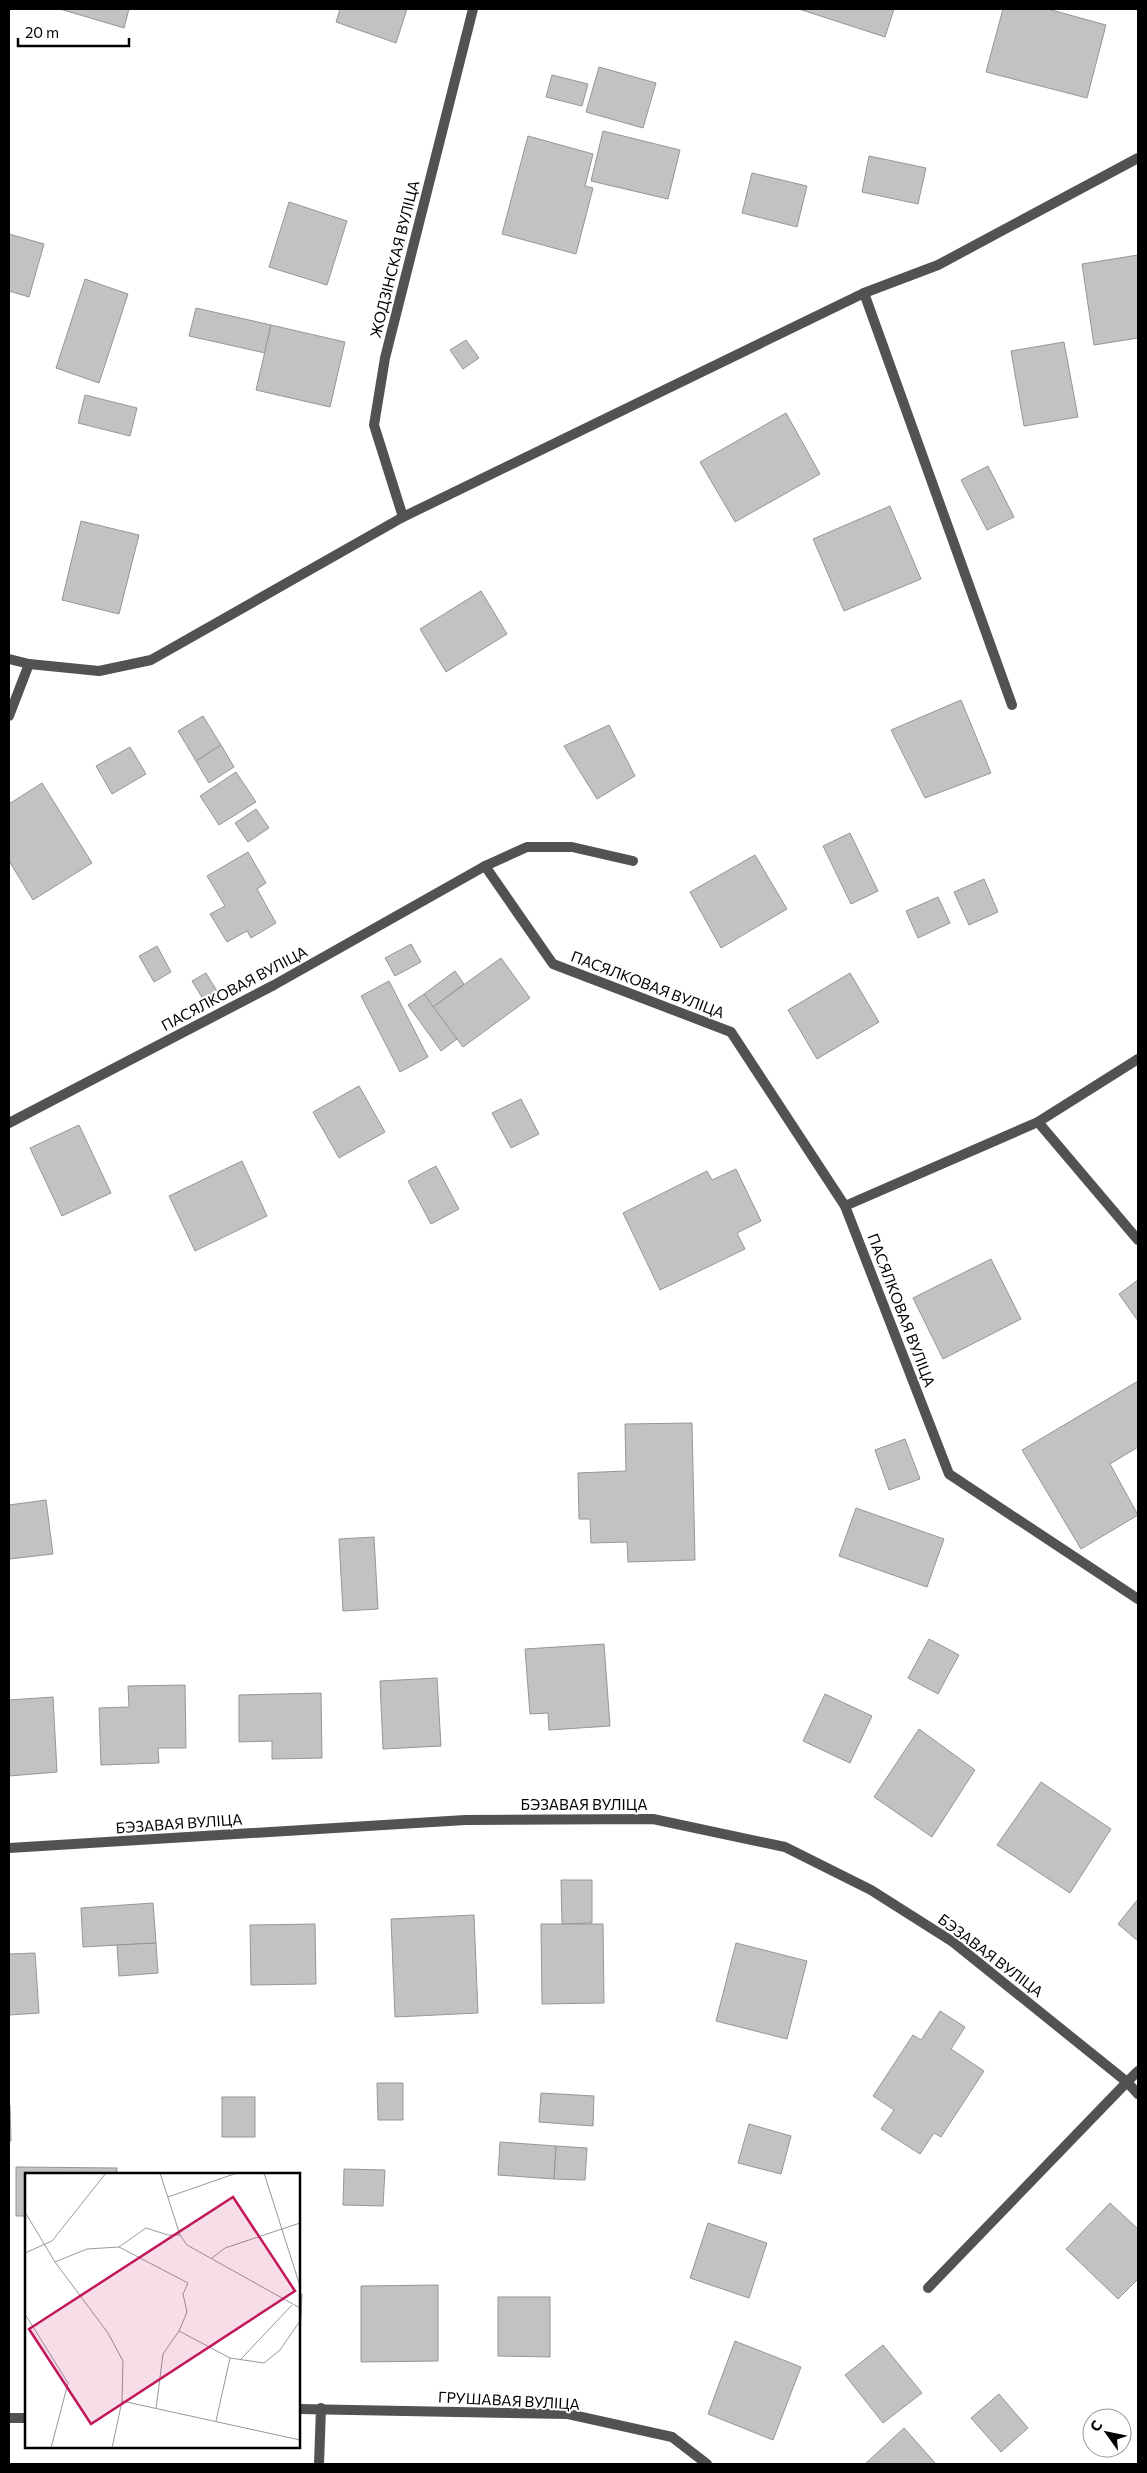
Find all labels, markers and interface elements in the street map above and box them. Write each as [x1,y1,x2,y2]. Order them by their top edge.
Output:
scale bar [18,15,129,47]
text: 20 m [25,23,59,41]
street label: ЖОДЗІНСКАЯ ВУЛІЦА [366,178,422,340]
street label: ПАСЯЛКОВАЯ ВУЛІЦА [158,942,310,1034]
street label: ПАСЯЛКОВАЯ ВУЛІЦА [569,946,727,1022]
street label: ПАСЯЛКОВАЯ ВУЛІЦА [864,1231,940,1389]
street label: БЭЗАВАЯ ВУЛІЦА [520,1795,648,1813]
street label: БЭЗАВАЯ ВУЛІЦА [115,1810,243,1836]
street label: БЭЗАВАЯ ВУЛІЦА [935,1910,1047,2000]
inset map [25,2173,300,2448]
street label: ГРУШАВАЯ ВУЛІЦА [438,2387,580,2413]
north arrow [1082,2408,1132,2458]
text: С [1086,2417,1105,2434]

